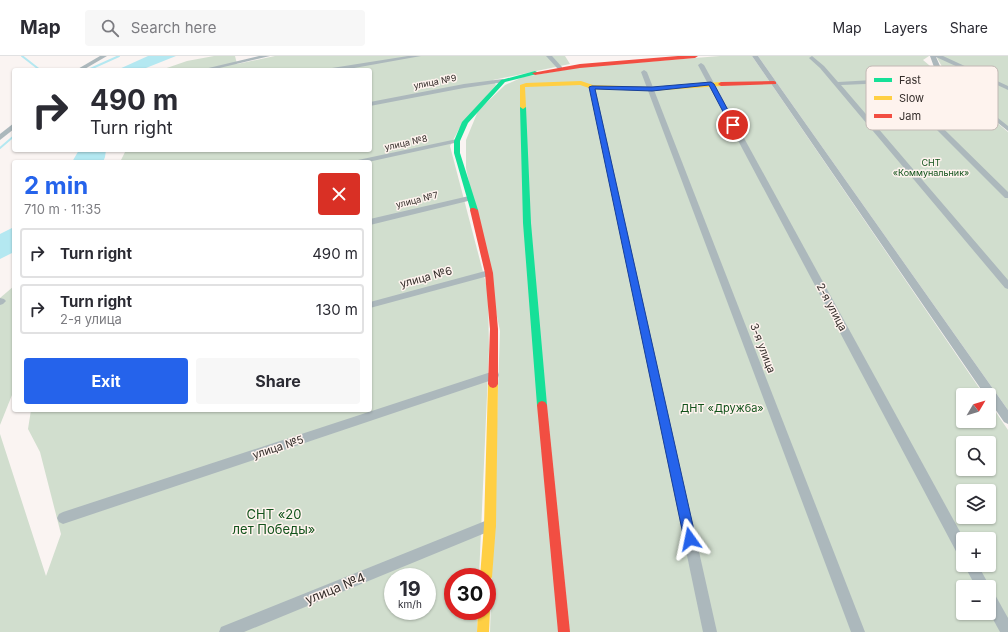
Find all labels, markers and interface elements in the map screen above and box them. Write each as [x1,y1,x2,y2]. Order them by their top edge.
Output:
search box [85,10,365,46]
text: Map [20,16,61,39]
icon: search [99,17,121,39]
text: Search here [131,18,216,37]
text: Map [833,19,862,36]
text: Layers [884,19,928,36]
text: Share [950,19,988,36]
legend [866,66,998,130]
street label: улица №9 [412,72,458,91]
text: Fast [899,73,921,87]
text: 490 m [90,83,178,117]
icon: right [24,84,76,136]
text: Slow [899,91,924,105]
pin [716,108,750,142]
text: Jam [899,109,921,123]
icon: arrive [722,114,744,136]
text: Turn right [90,117,173,138]
street label: улица №8 [383,133,429,152]
park label: СНТ «Коммунальник» [893,157,969,178]
text: 2 min [24,171,88,200]
button: close [318,173,360,215]
street label: улица №7 [395,189,439,210]
text: 710 m · 11:35 [24,201,101,217]
icon: right [26,242,48,264]
text: Turn right [60,244,132,263]
text: 490 m [312,244,358,263]
street label: улица №6 [398,263,454,291]
street label: 2-я улица [814,281,850,333]
text: Turn right [60,292,132,311]
icon: right [26,298,48,320]
text: 130 m [316,300,358,319]
text: 2-я улица [60,311,122,327]
street label: 3-я улица [747,321,779,375]
button: Exit [24,358,188,404]
button: Share [196,358,360,404]
north arrow [956,388,996,428]
map controls [956,388,996,620]
park label: ДНТ «Дружба» [680,401,764,415]
street label: улица №5 [251,432,306,462]
button: search [956,436,996,476]
button: layers [956,484,996,524]
park label: СНТ «20 лет Победы» [233,506,315,537]
position arrow [669,518,711,560]
button: + [956,532,996,572]
speed limit sign: 30 [444,568,496,620]
street label: улица №4 [303,569,367,607]
text: 19 [399,577,421,601]
button: − [956,580,996,620]
text: km/h [398,598,422,610]

